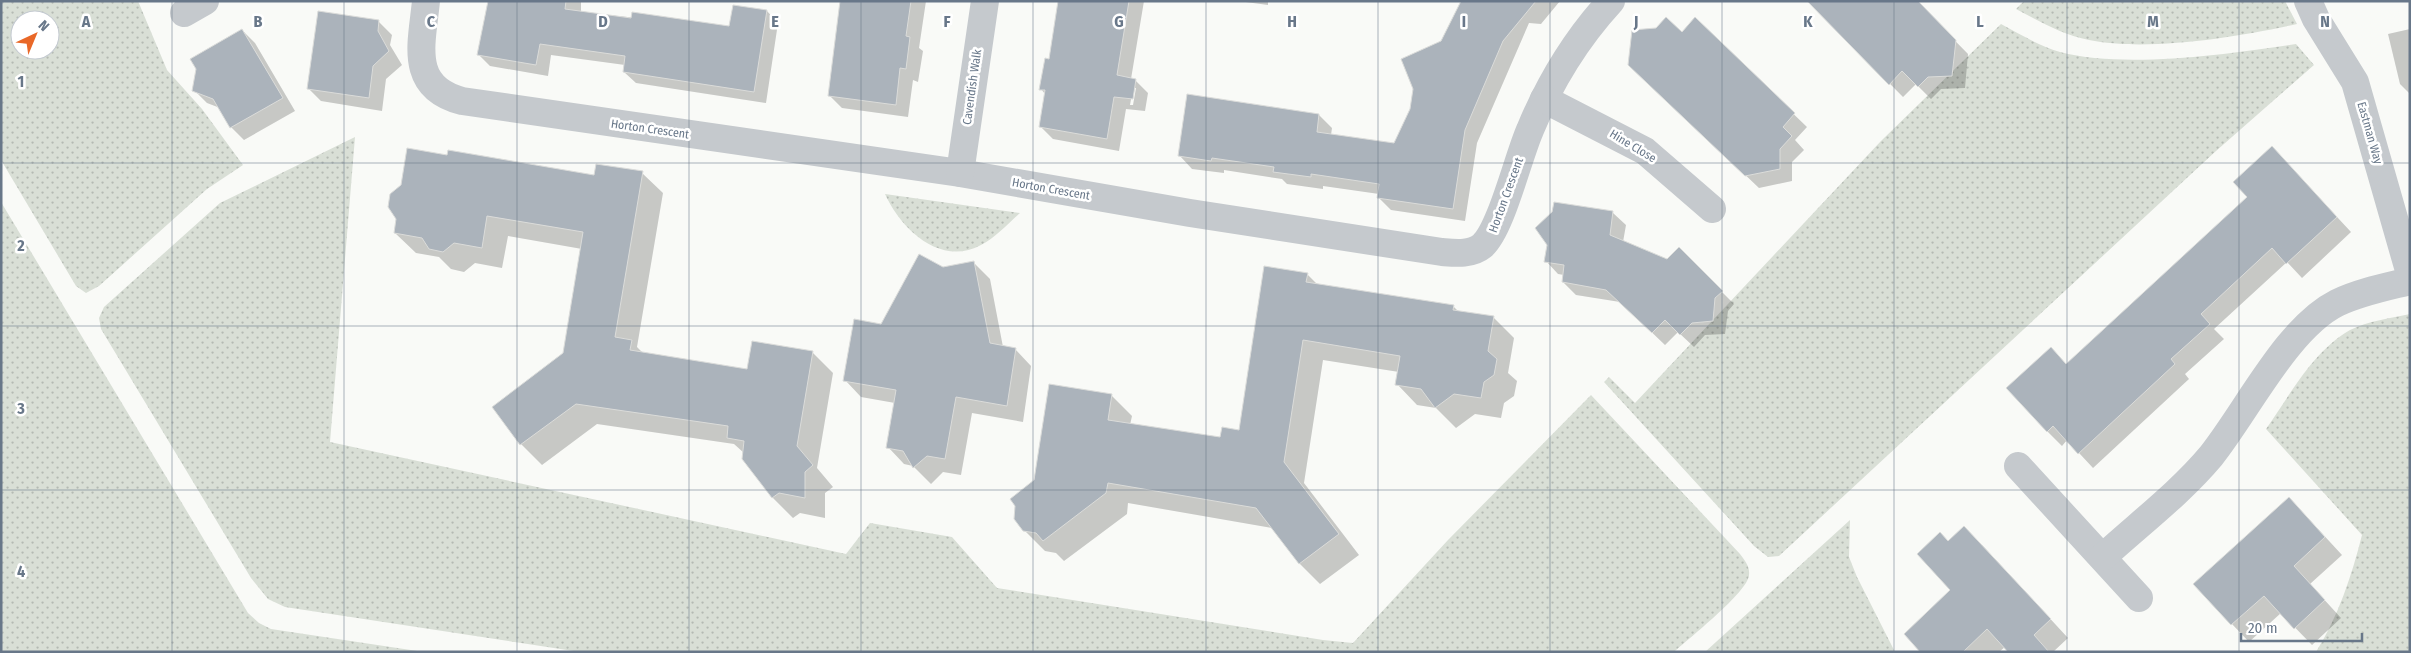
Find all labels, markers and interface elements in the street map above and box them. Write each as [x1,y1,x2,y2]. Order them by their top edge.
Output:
north arrow [10,10,60,60]
text: A [81,12,91,31]
text: B [254,12,263,31]
text: C [427,12,436,31]
text: D [598,12,608,31]
text: E [771,12,779,31]
text: F [943,12,951,31]
text: G [1114,12,1124,31]
text: H [1287,12,1297,31]
text: I [1462,12,1466,31]
text: J [1633,12,1638,31]
text: K [1803,12,1813,31]
text: L [1976,12,1984,31]
text: M [2147,12,2159,31]
text: N [2320,12,2330,31]
text: N [35,17,53,35]
street label: Cavendish Walk [960,48,984,126]
text: 1 [18,72,24,91]
street label: Eastman Way [2354,100,2386,166]
street label: Horton Crescent [610,117,690,141]
street label: Hine Close [1607,127,1659,165]
street label: Horton Crescent [1486,155,1526,234]
street label: Horton Crescent [1011,175,1091,203]
text: 2 [16,236,25,255]
text: 3 [16,399,25,418]
text: 4 [17,562,25,581]
scale bar [2241,610,2362,642]
text: 20 m [2248,619,2278,637]

